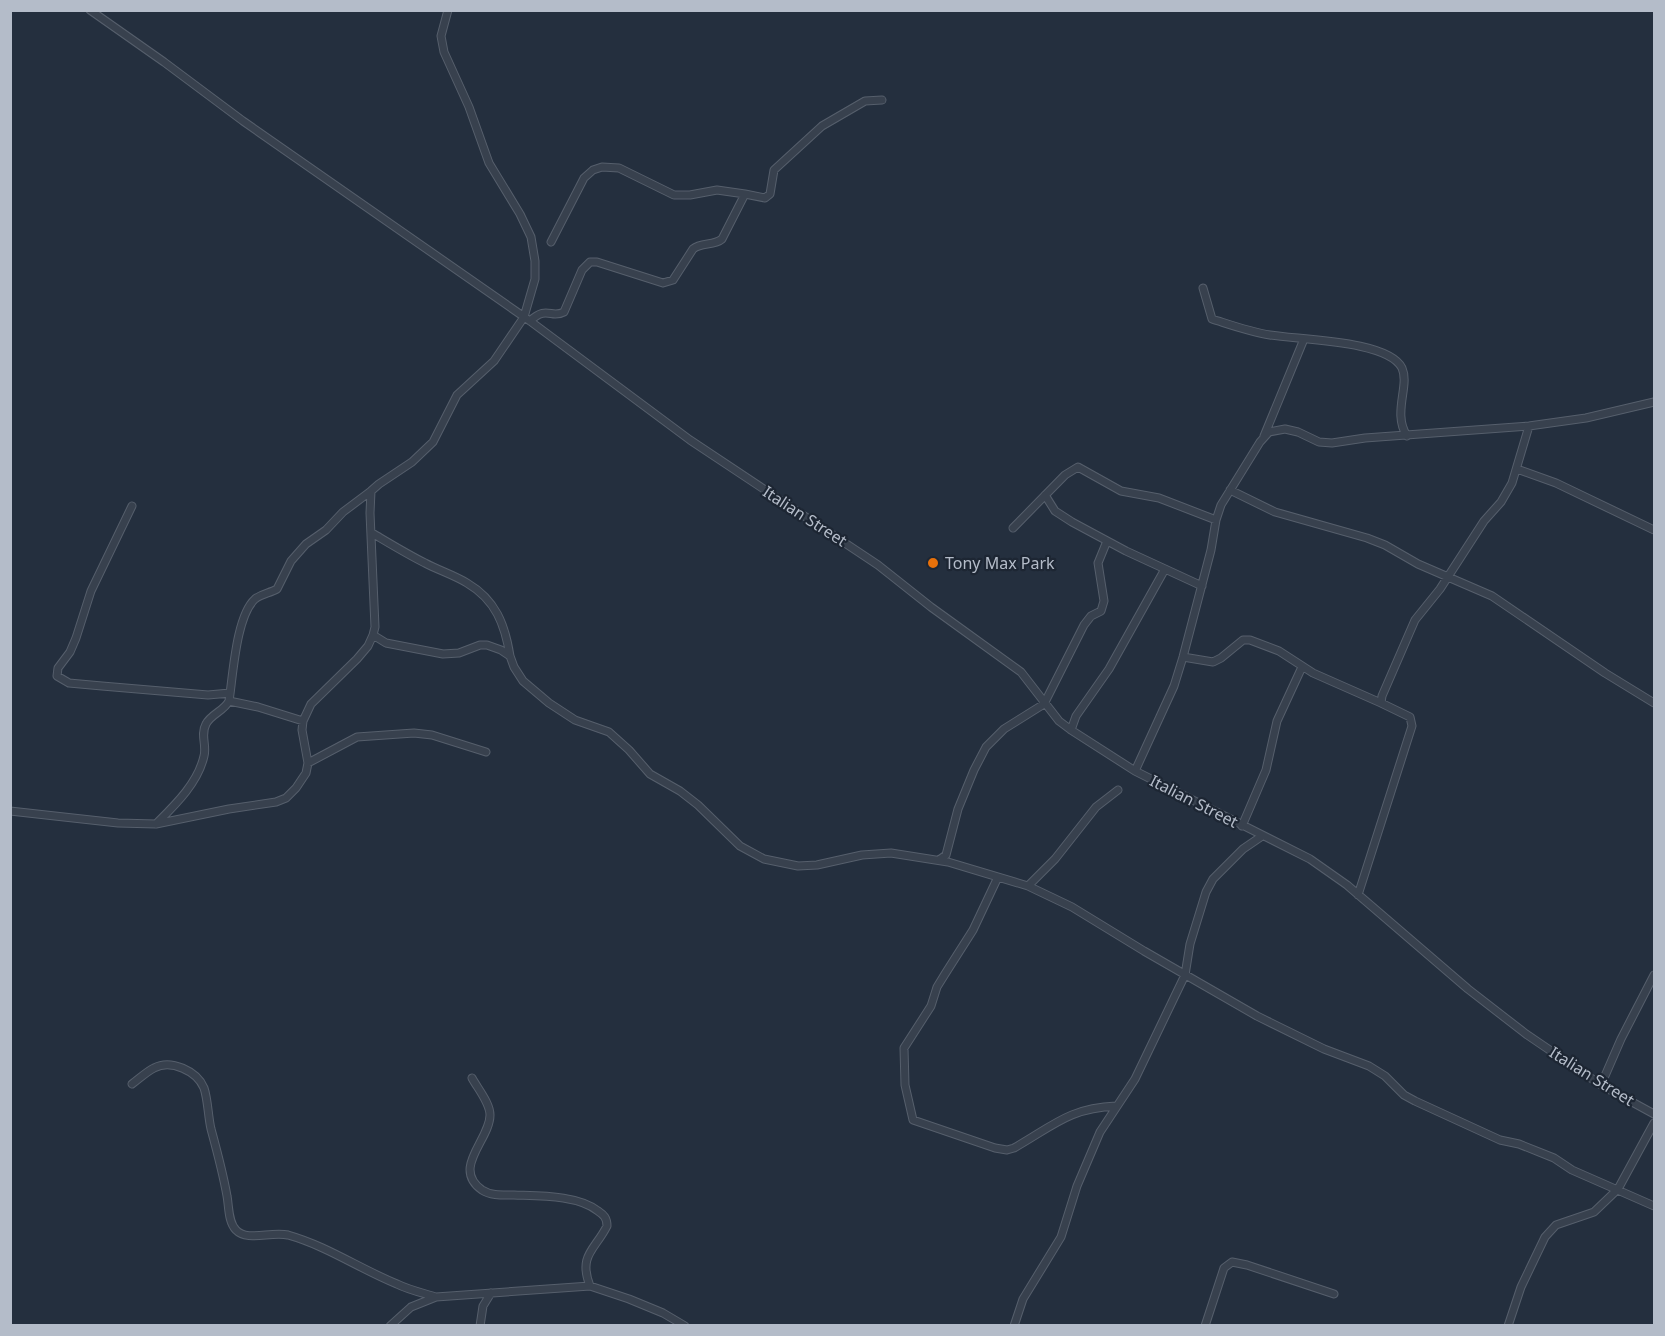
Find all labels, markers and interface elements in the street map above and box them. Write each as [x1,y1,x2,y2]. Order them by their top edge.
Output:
street label: Italian Street [759,481,851,552]
place label: Tony Max Park [945,552,1055,574]
marker: Tony Max Park [926,556,940,570]
street label: Italian Street [1146,769,1242,833]
street label: Italian Street [1545,1041,1639,1111]

